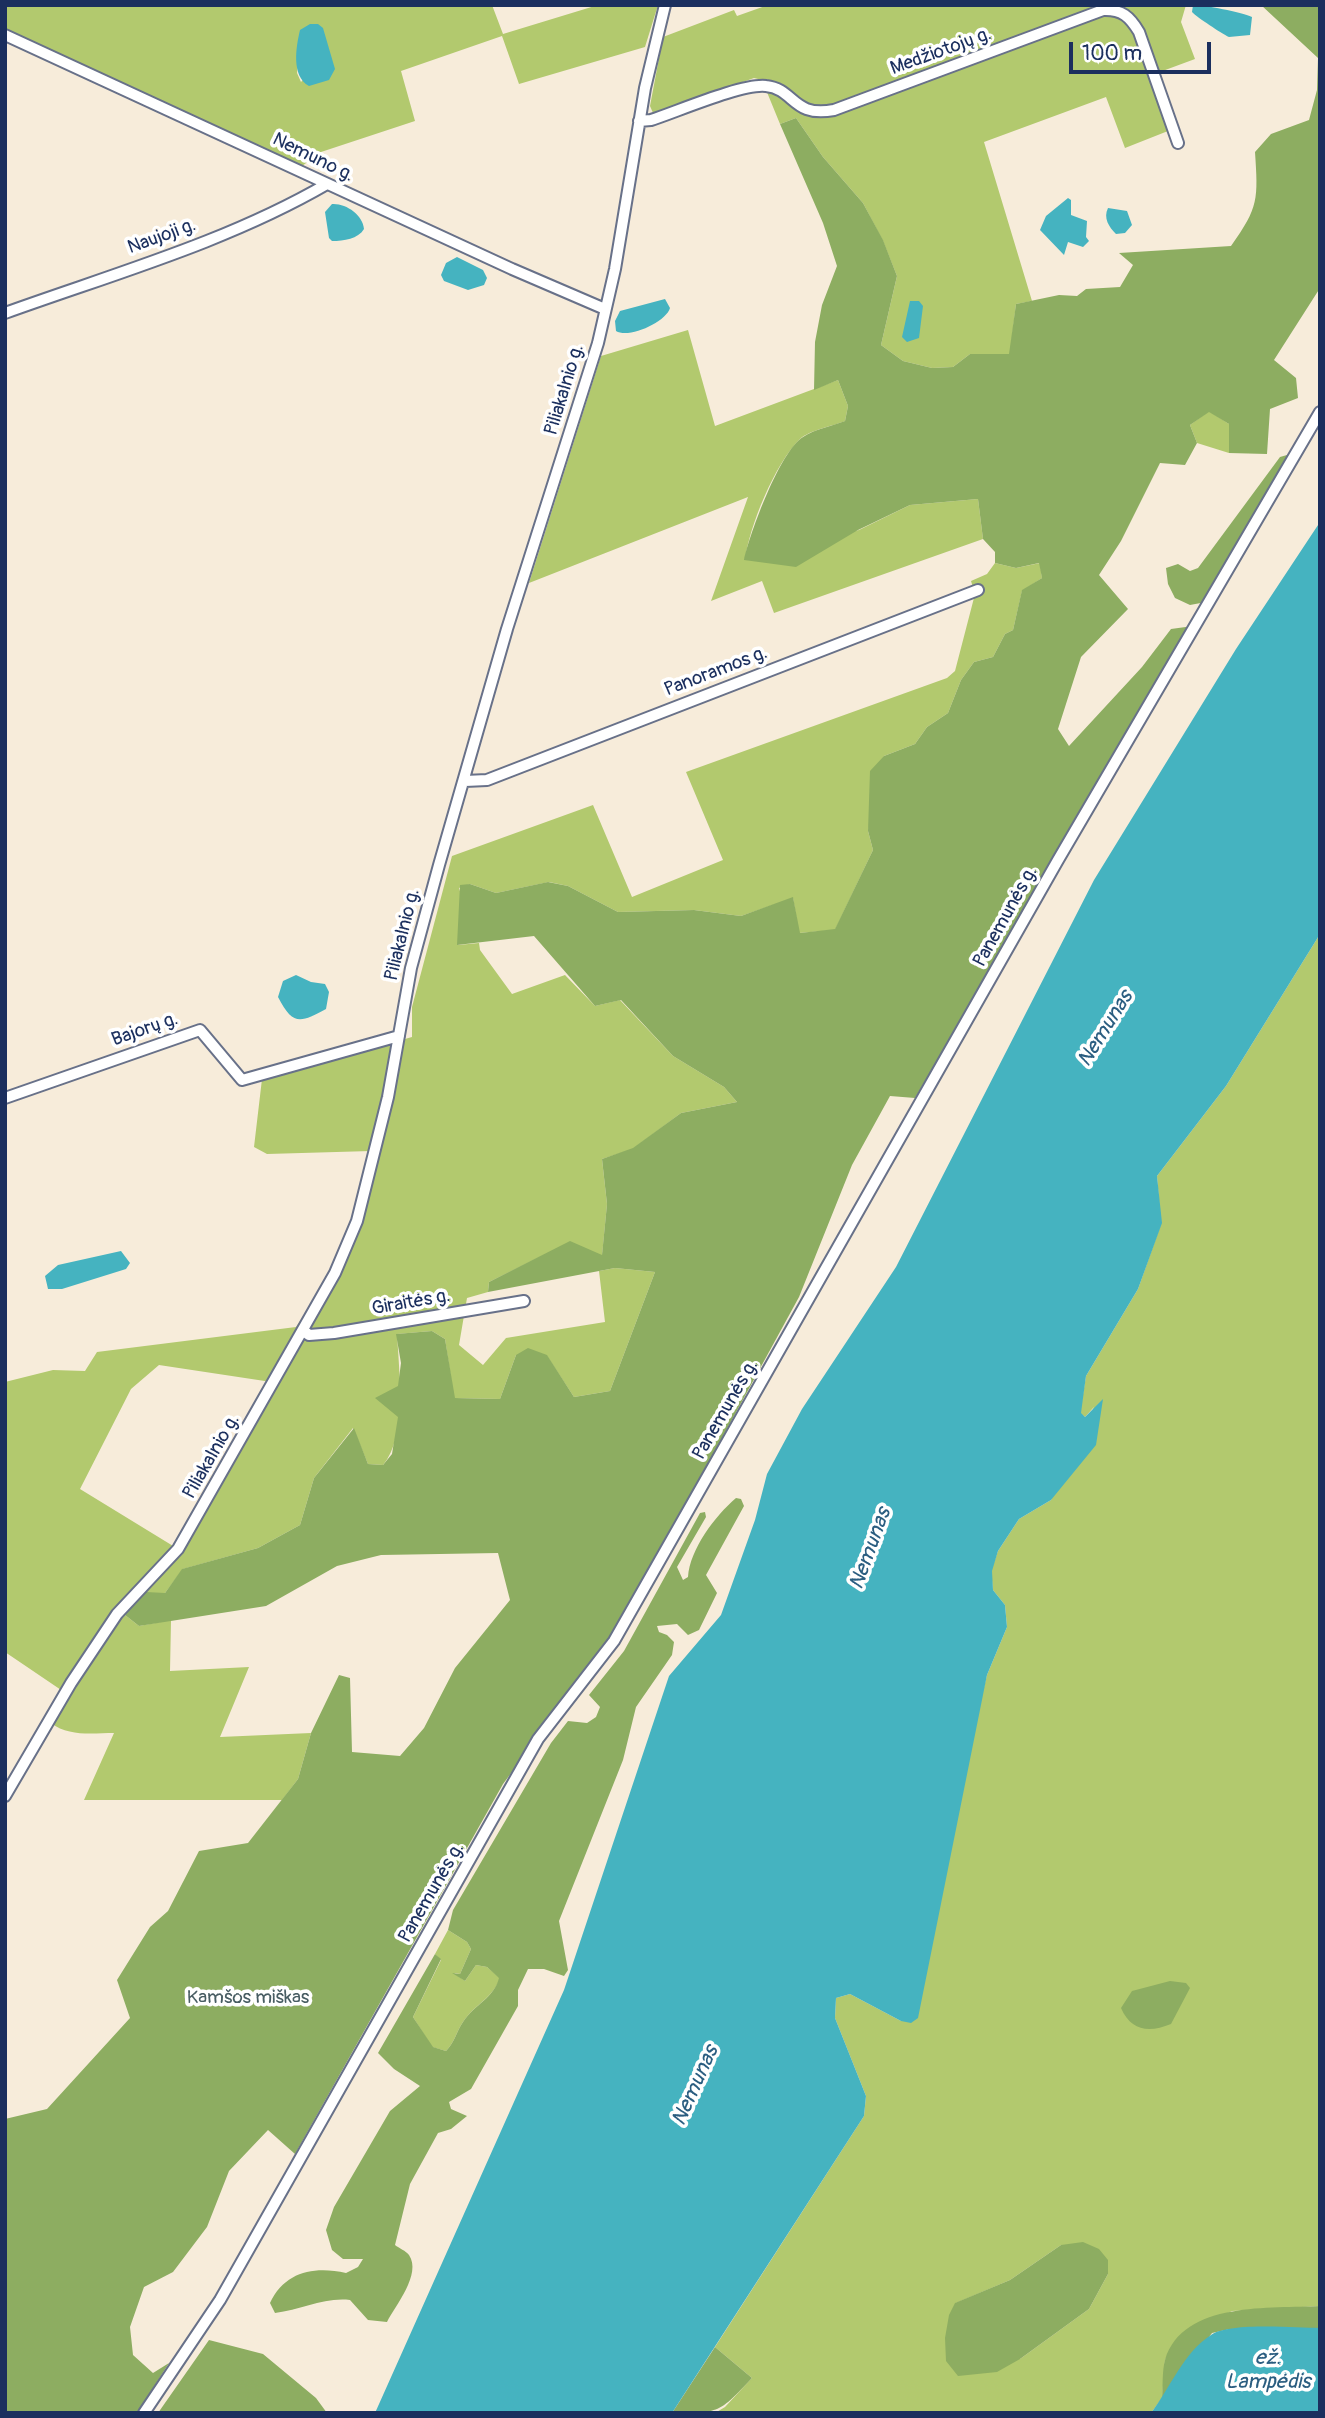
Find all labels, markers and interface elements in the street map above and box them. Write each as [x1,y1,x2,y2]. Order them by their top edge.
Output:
street label: Medžiotojų g. [887,23,995,81]
scale bar [1073,28,1215,72]
text: 100 m [1082,40,1142,67]
street label: Nemuno g. [269,129,357,187]
street label: Naujoji g. [125,214,199,260]
street label: Piliakalnio g. [540,342,590,438]
street label: Panoramos g. [661,642,771,702]
street label: Panemunės g. [969,863,1043,971]
street label: Piliakalnio g. [381,887,425,983]
water label: Nemunas [1073,986,1139,1072]
street label: Bajorų g. [109,1008,181,1052]
street label: Giraitės g. [370,1285,452,1321]
street label: Panemunės g. [688,1356,764,1464]
street label: Piliakalnio g. [179,1411,245,1503]
water label: Nemunas [845,1505,897,1593]
street label: Panemunės g. [394,1839,470,1947]
park label: Kamšos miškas [187,1987,309,2009]
water label: Nemunas [667,2042,725,2130]
water label: ež. Lampėdis [1226,2346,1310,2396]

